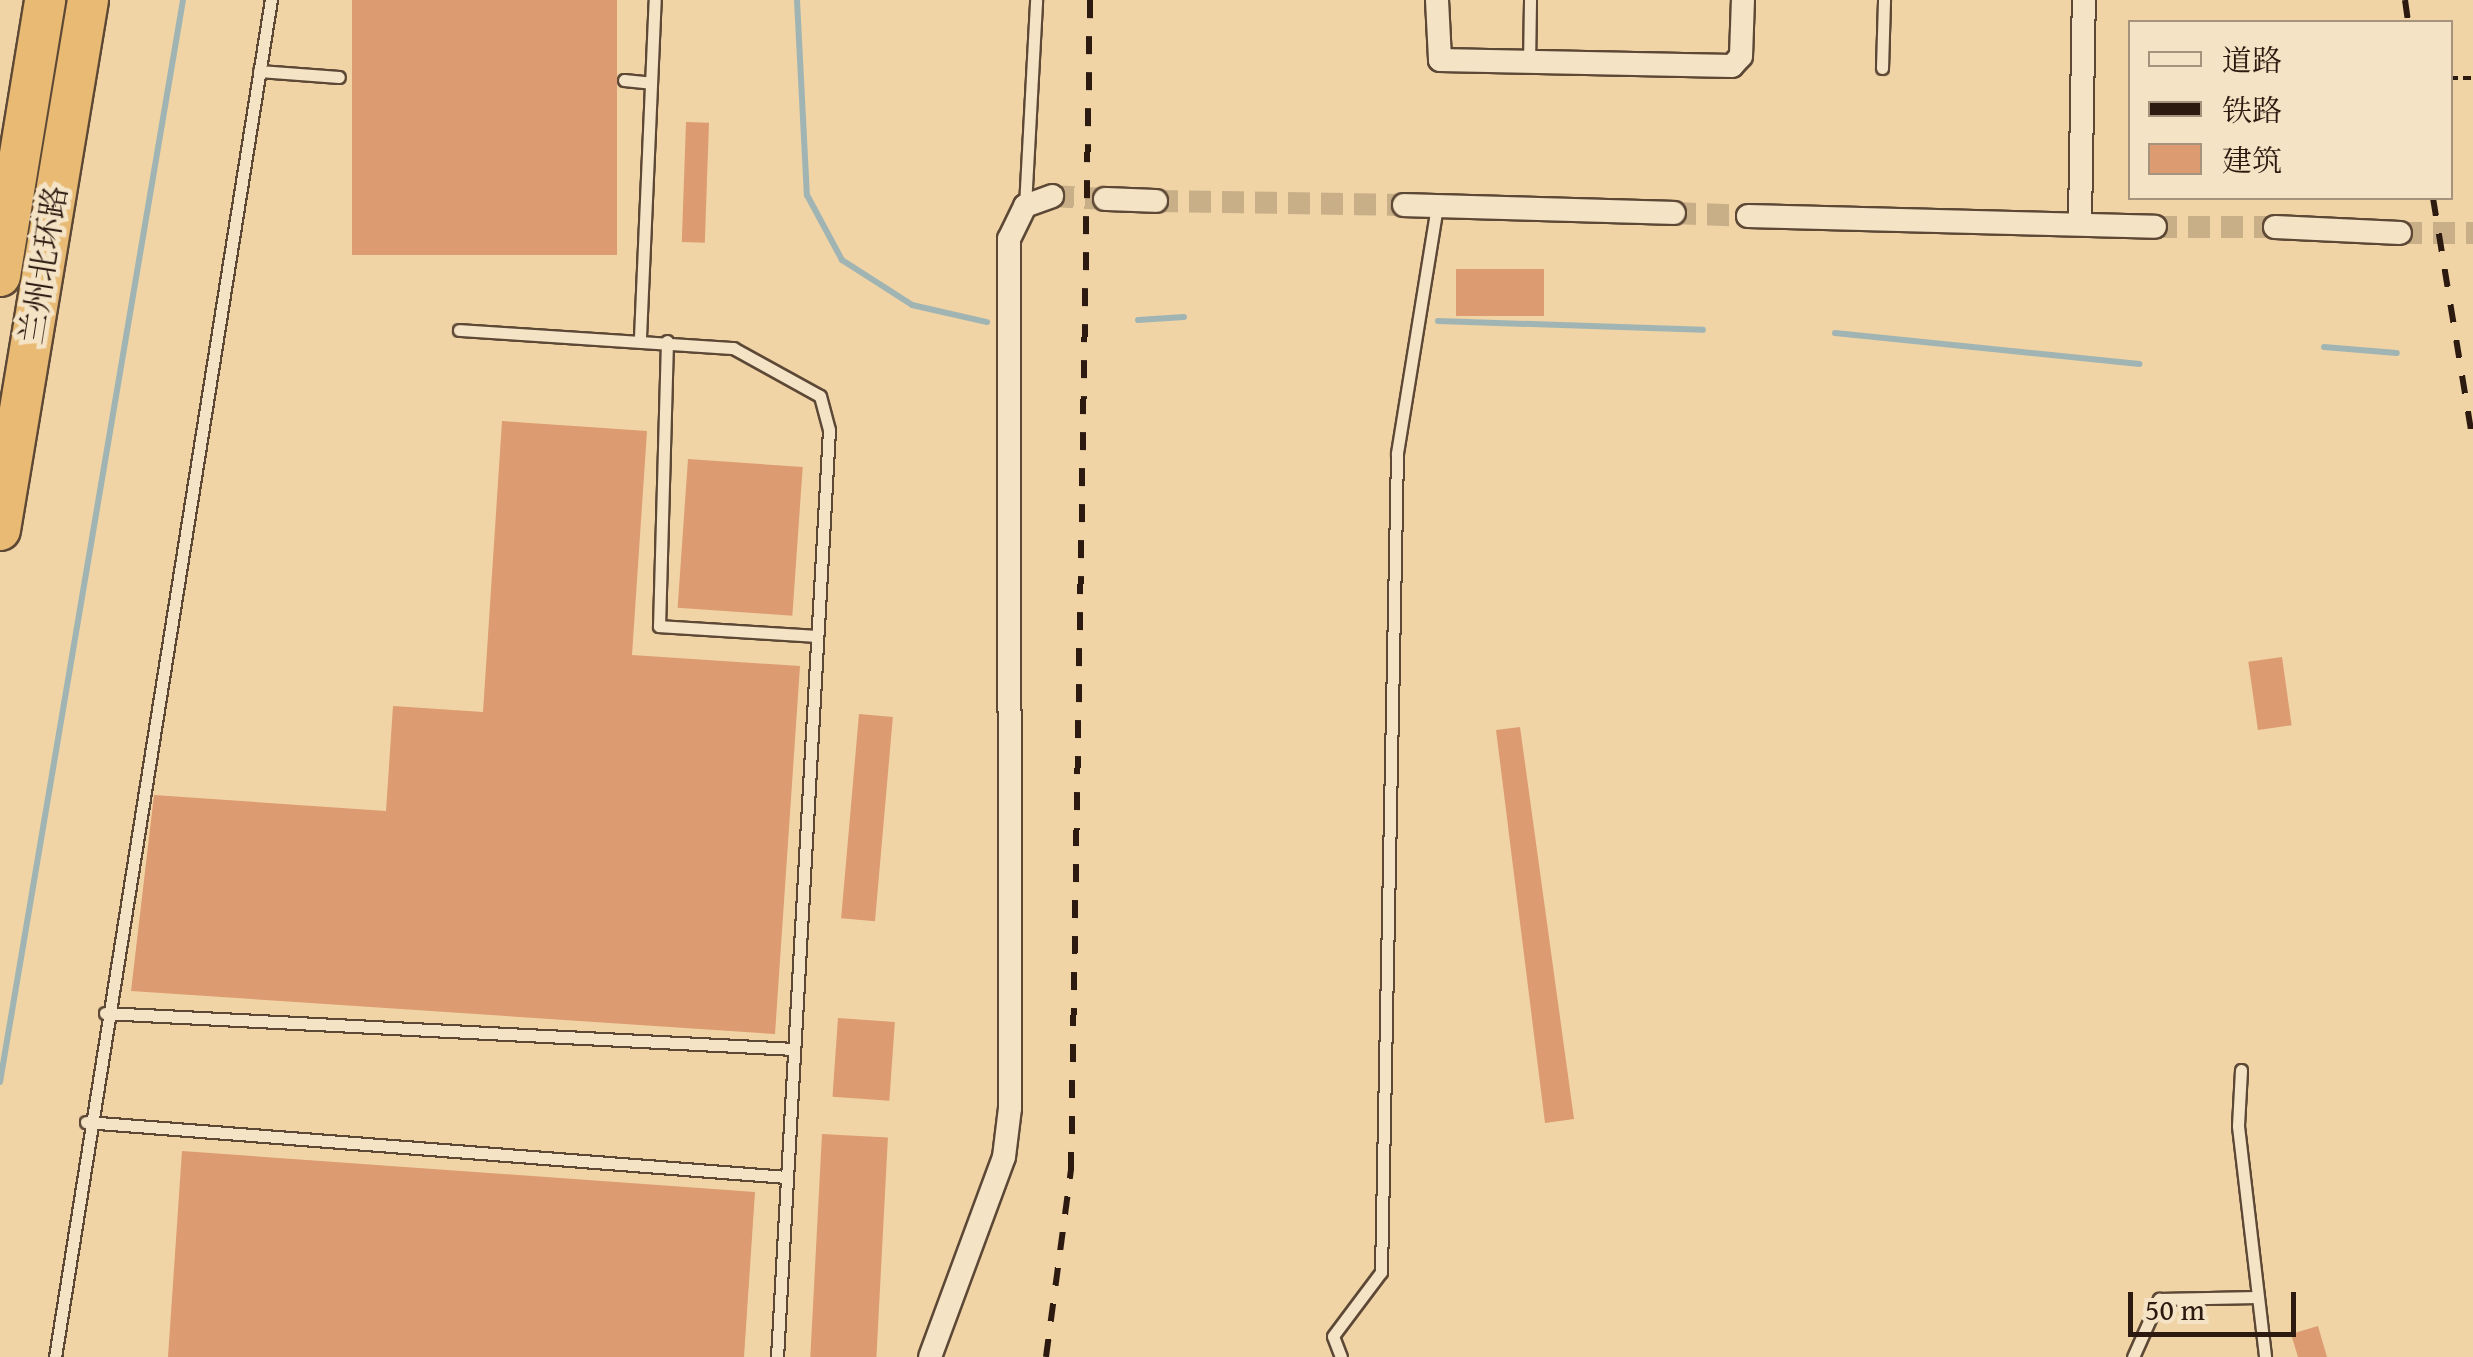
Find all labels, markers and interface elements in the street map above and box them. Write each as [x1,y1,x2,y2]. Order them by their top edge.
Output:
legend [2128,20,2453,200]
text: 道路 [2222,38,2282,82]
text: 铁路 [2222,88,2282,132]
text: 建筑 [2222,138,2282,182]
street label: 兰州北环路 [13,183,75,347]
scale bar [2133,1272,2300,1334]
text: 50 m [2145,1287,2205,1331]

